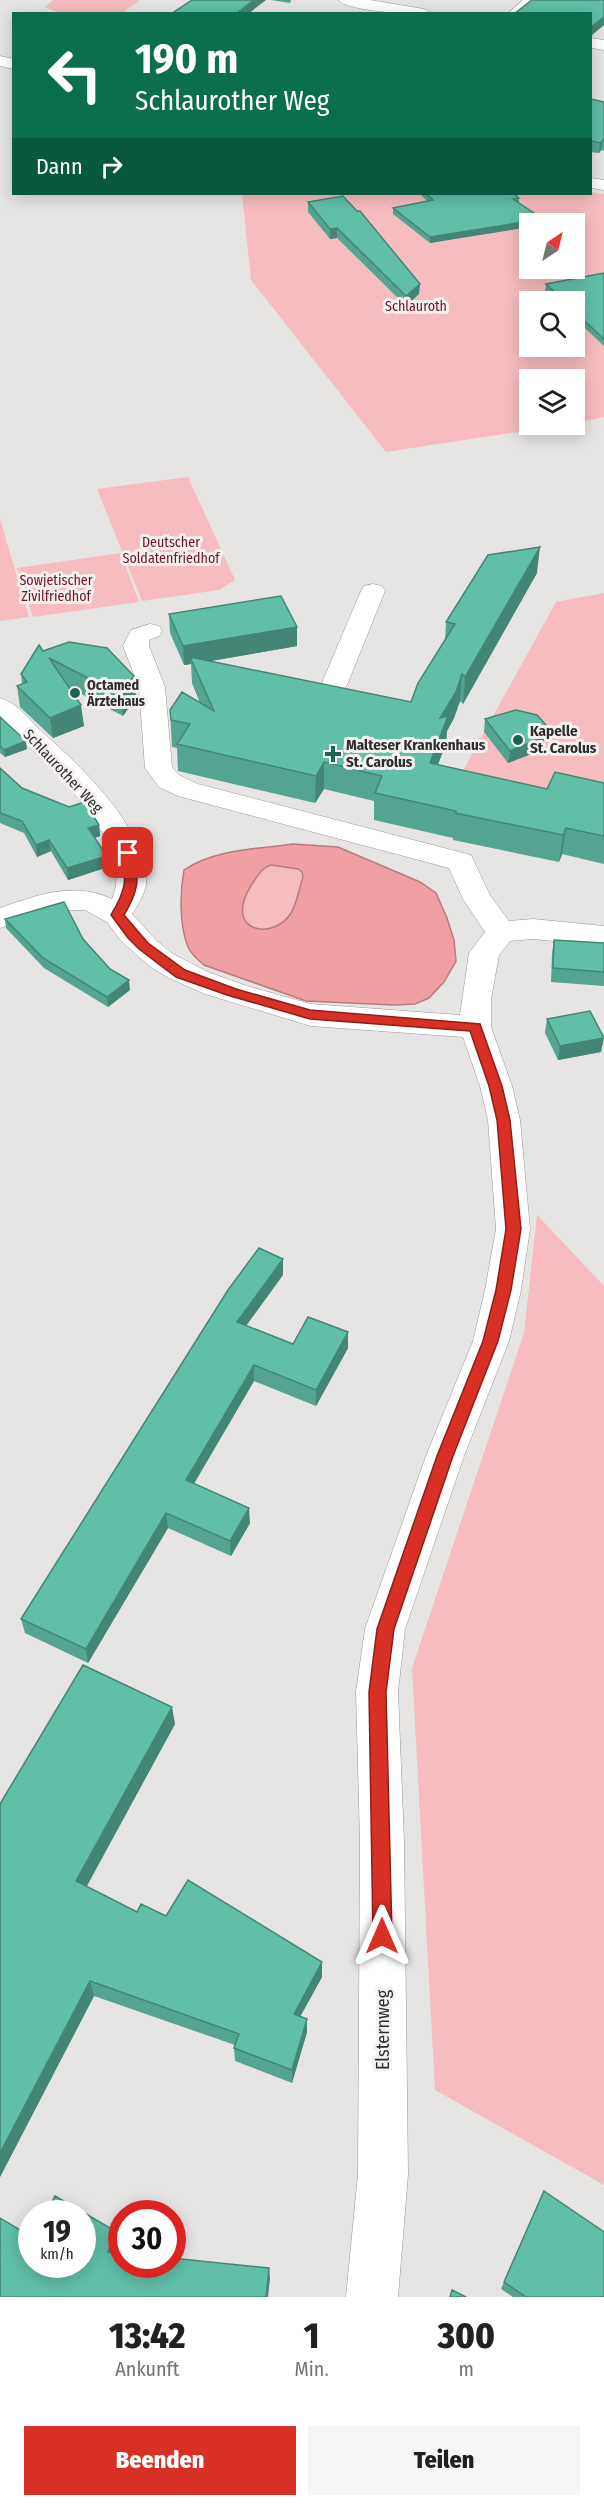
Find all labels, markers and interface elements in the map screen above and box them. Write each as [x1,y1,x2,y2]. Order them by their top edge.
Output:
text: 190 m [135,34,238,84]
icon: left [36,36,114,114]
text: Schlaurother Weg [135,85,330,117]
icon: right [95,150,128,183]
text: Dann [36,153,83,180]
north arrow [519,213,585,279]
map controls [519,213,585,435]
button: search [519,291,585,357]
park label: Schlauroth [385,298,447,315]
button: layers [519,369,585,435]
park label: Deutscher Soldatenfriedhof [122,534,221,567]
park label: Sowjetischer Zivilfriedhof [19,572,93,605]
place label: Octamed Ärztehaus [86,677,145,710]
marker: Octamed Ärztehaus [68,686,82,700]
place label: Kapelle St. Carolus [530,722,597,757]
street label: Schlaurother Weg [20,725,106,817]
marker: Kapelle St. Carolus [511,733,525,747]
place label: Malteser Krankenhaus St. Carolus [346,736,486,771]
marker: Malteser Krankenhaus St. Carolus [324,745,342,763]
pin [102,827,153,878]
icon: arrive [111,836,144,869]
position arrow [350,1904,414,1968]
street label: Elsternweg [372,1989,394,2070]
speed limit sign: 30 [108,2200,186,2278]
text: 19 [43,2214,71,2250]
text: km/h [40,2245,74,2263]
text: 13:42 [109,2314,186,2358]
text: 1 [304,2314,319,2358]
text: 300 [438,2314,495,2358]
text: Ankunft [115,2357,179,2381]
text: Min. [295,2357,329,2381]
text: m [459,2357,474,2381]
button: Beenden [24,2426,296,2495]
button: Teilen [308,2426,580,2495]

